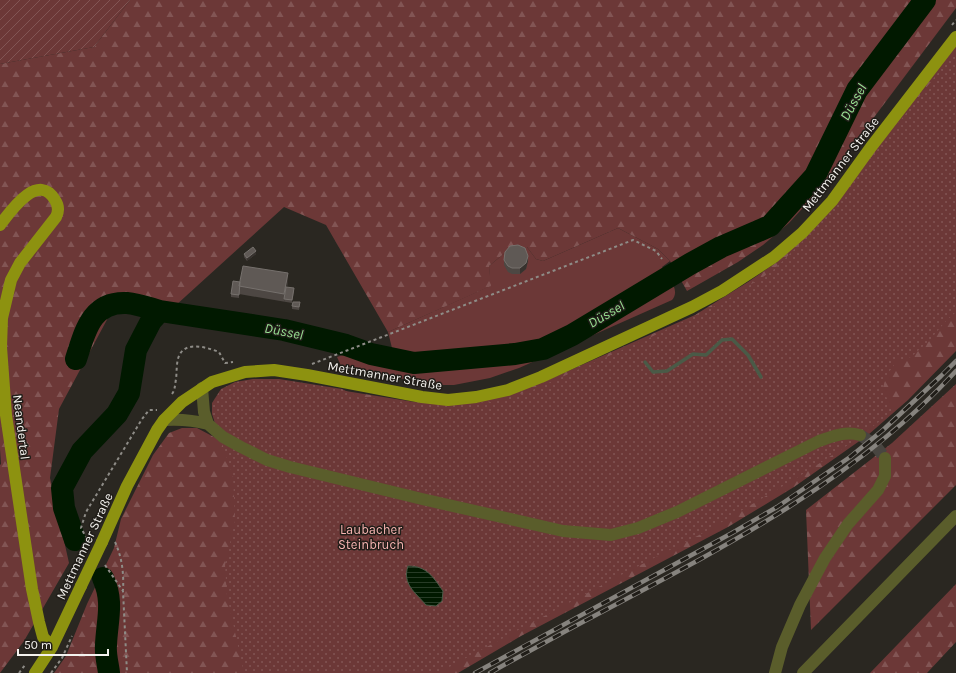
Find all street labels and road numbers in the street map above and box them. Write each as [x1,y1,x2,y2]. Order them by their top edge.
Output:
street label: Mettmanner Straße [799,114,882,215]
street label: Mettmanner Straße [326,358,444,393]
street label: Neandertal [10,394,33,460]
street label: Mettmanner Straße [53,490,116,602]

